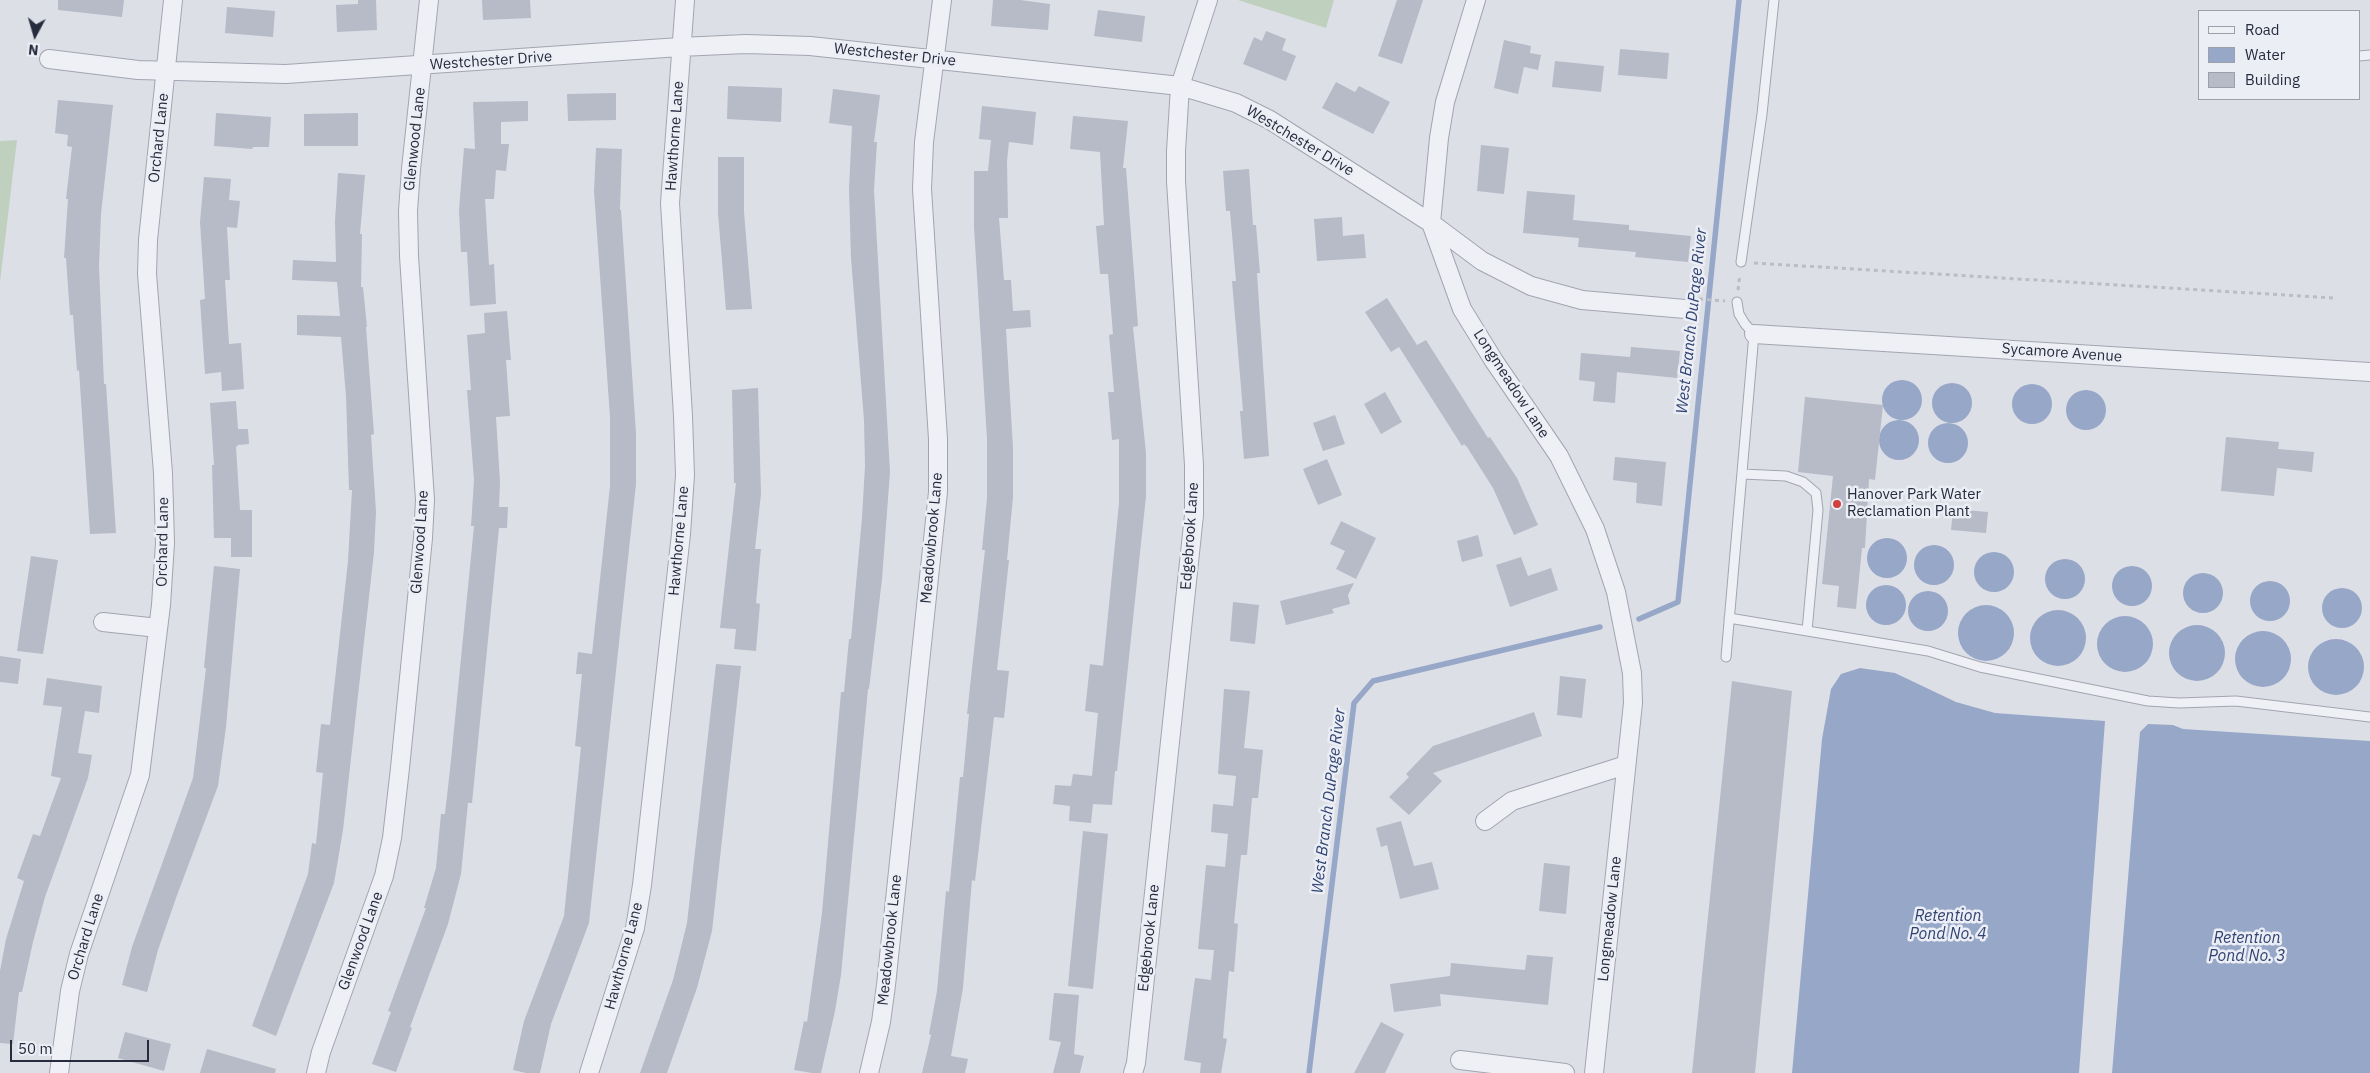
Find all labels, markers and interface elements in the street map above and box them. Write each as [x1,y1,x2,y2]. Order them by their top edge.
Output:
north arrow [10,10,60,60]
legend [2198,10,2360,100]
text: Road [2245,20,2280,39]
text: N [27,40,39,59]
street label: Westchester Drive [833,40,957,70]
text: Water [2245,45,2285,64]
street label: Westchester Drive [429,48,553,74]
text: Building [2245,70,2300,89]
street label: Hawthorne Lane [662,80,688,192]
street label: Glenwood Lane [401,86,429,192]
street label: Orchard Lane [145,92,173,184]
street label: Westchester Drive [1243,102,1357,180]
water label: West Branch DuPage River [1673,227,1711,415]
street label: Longmeadow Lane [1469,326,1553,442]
street label: Sycamore Avenue [2001,340,2123,366]
street label: Meadowbrook Lane [917,472,947,604]
street label: Edgebrook Lane [1177,482,1203,590]
street label: Hawthorne Lane [665,485,693,597]
place label: Hanover Park Water Reclamation Plant [1847,486,1981,521]
street label: Glenwood Lane [407,490,433,594]
street label: Orchard Lane [153,497,173,587]
marker: Hanover Park Water Reclamation Plant [1831,498,1843,510]
water label: West Branch DuPage River [1308,707,1350,895]
street label: Longmeadow Lane [1594,855,1626,983]
street label: Meadowbrook Lane [874,874,906,1006]
street label: Edgebrook Lane [1134,883,1164,993]
street label: Glenwood Lane [335,889,387,993]
street label: Orchard Lane [64,891,108,983]
street label: Hawthorne Lane [601,900,647,1012]
water label: Retention Pond No. 4 [1909,906,1987,944]
water label: Retention Pond No. 3 [2208,928,2286,966]
scale bar [12,1030,151,1062]
text: 50 m [18,1039,53,1058]

